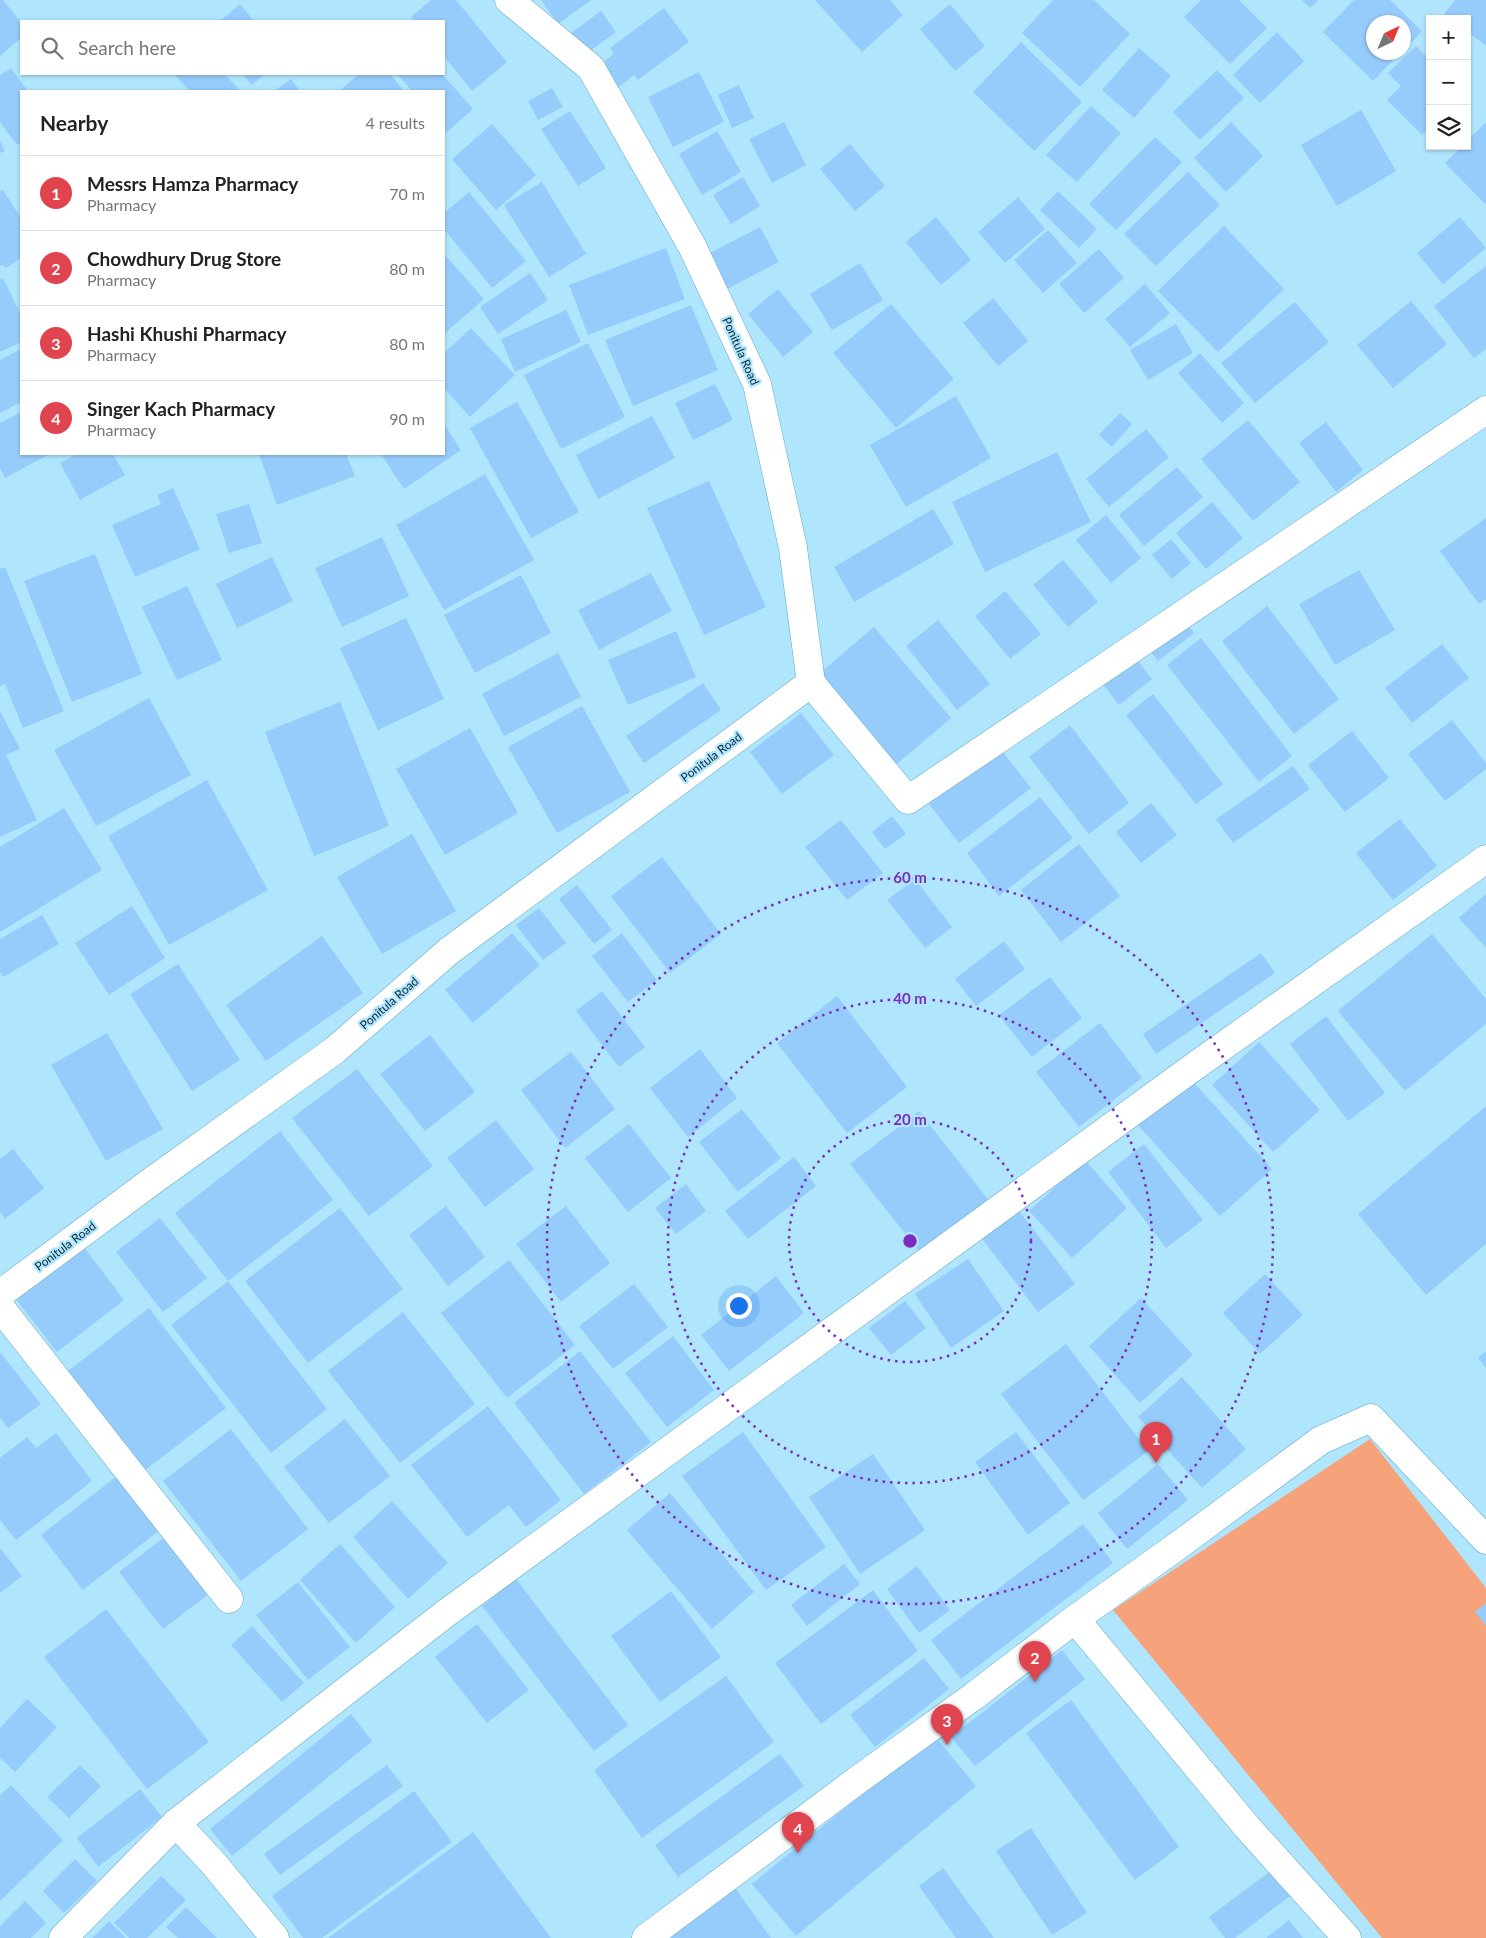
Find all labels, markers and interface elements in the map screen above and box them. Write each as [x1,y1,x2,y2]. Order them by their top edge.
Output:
north arrow [1366,15,1411,60]
map controls [1426,15,1471,150]
button: + [1426,15,1471,60]
search box [20,20,445,75]
icon: search [38,34,66,62]
text: Search here [78,36,176,59]
button: − [1426,60,1471,105]
button: layers [1426,105,1471,150]
text: Nearby [40,110,108,135]
text: 4 results [365,113,425,132]
text: Messrs Hamza Pharmacy [87,172,298,195]
text: 1 [51,184,61,203]
text: 70 m [389,184,425,203]
text: Pharmacy [87,195,156,214]
text: Chowdhury Drug Store [87,247,281,270]
text: 2 [51,259,61,278]
text: 80 m [389,259,425,278]
text: Pharmacy [87,270,156,289]
street label: Ponitula Road [719,315,763,387]
text: Hashi Khushi Pharmacy [87,322,286,345]
text: 3 [51,334,61,353]
text: 80 m [389,334,425,353]
text: Pharmacy [87,345,156,364]
text: Singer Kach Pharmacy [87,397,275,420]
text: 4 [51,409,61,428]
text: 90 m [389,409,425,428]
text: Pharmacy [87,420,156,439]
street label: Ponitula Road [677,729,745,785]
text: 60 m [893,868,927,886]
street label: Ponitula Road [357,973,421,1033]
text: 40 m [893,989,927,1007]
text: 20 m [893,1110,927,1128]
street label: Ponitula Road [31,1218,99,1274]
centre of rings [901,1232,919,1250]
your location [726,1293,752,1319]
pin: 1 [1140,1422,1172,1463]
pin: 2 [1019,1641,1051,1682]
pin: 3 [931,1704,963,1745]
pin: 4 [782,1812,814,1853]

